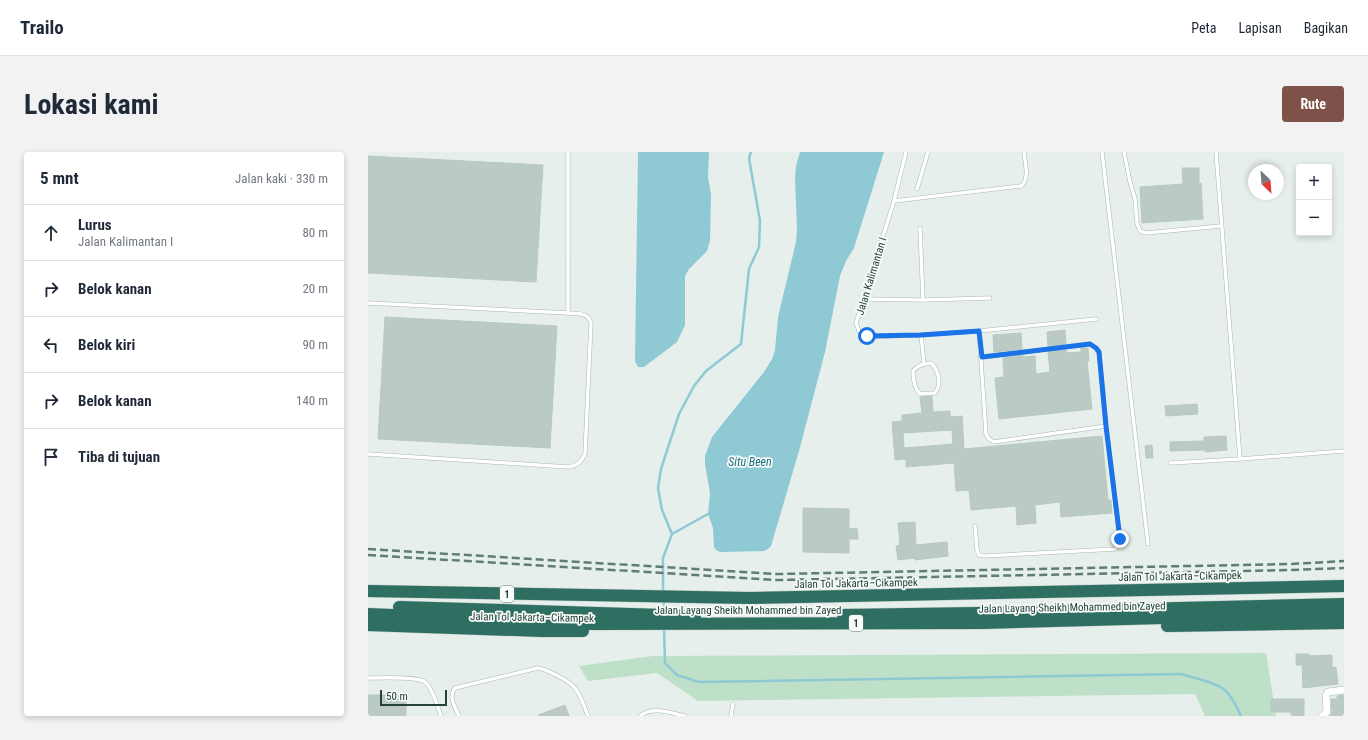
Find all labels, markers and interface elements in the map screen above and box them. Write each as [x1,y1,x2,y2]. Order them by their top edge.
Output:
text: Trailo [20,16,64,39]
text: Peta [1191,20,1216,36]
text: Lapisan [1238,20,1282,36]
text: Bagikan [1304,20,1348,36]
button: Rute [1282,86,1344,122]
text: Lokasi kami [24,88,159,121]
north arrow [1248,164,1284,200]
map controls [1296,164,1332,236]
button: + [1296,164,1332,200]
text: 5 mnt [40,168,79,188]
text: Jalan kaki · 330 m [235,171,328,186]
button: − [1296,200,1332,236]
text: Lurus [78,216,112,234]
icon: ahead [40,222,62,244]
text: 80 m [302,225,328,240]
text: Jalan Kalimantan I [78,234,173,249]
street label: Jalan Kalimantan I [853,236,889,317]
icon: right [40,278,62,300]
text: Belok kanan [78,280,152,298]
text: 20 m [302,281,328,296]
route start [858,327,876,345]
icon: left [40,334,62,356]
text: Belok kiri [78,336,135,354]
text: 90 m [302,337,328,352]
icon: right [40,390,62,412]
text: Belok kanan [78,392,152,410]
text: 140 m [296,393,328,408]
icon: arrive [40,446,62,468]
text: Tiba di tujuan [78,448,160,466]
water label: Situ Been [728,455,772,469]
route end [1111,530,1129,548]
street label: Jalan Tol Jakarta–Cikampek [1118,569,1242,584]
street label: Jalan Tol Jakarta–Cikampek [794,576,918,591]
road number: 1 [500,586,514,602]
street label: Jalan Layang Sheikh Mohammed bin Zayed [978,599,1166,616]
street label: Jalan Layang Sheikh Mohammed bin Zayed [654,604,842,617]
street label: Jalan Tol Jakarta–Cikampek [470,610,594,625]
road number: 1 [849,615,863,631]
scale bar [380,688,447,707]
text: 50 m [386,690,408,703]

